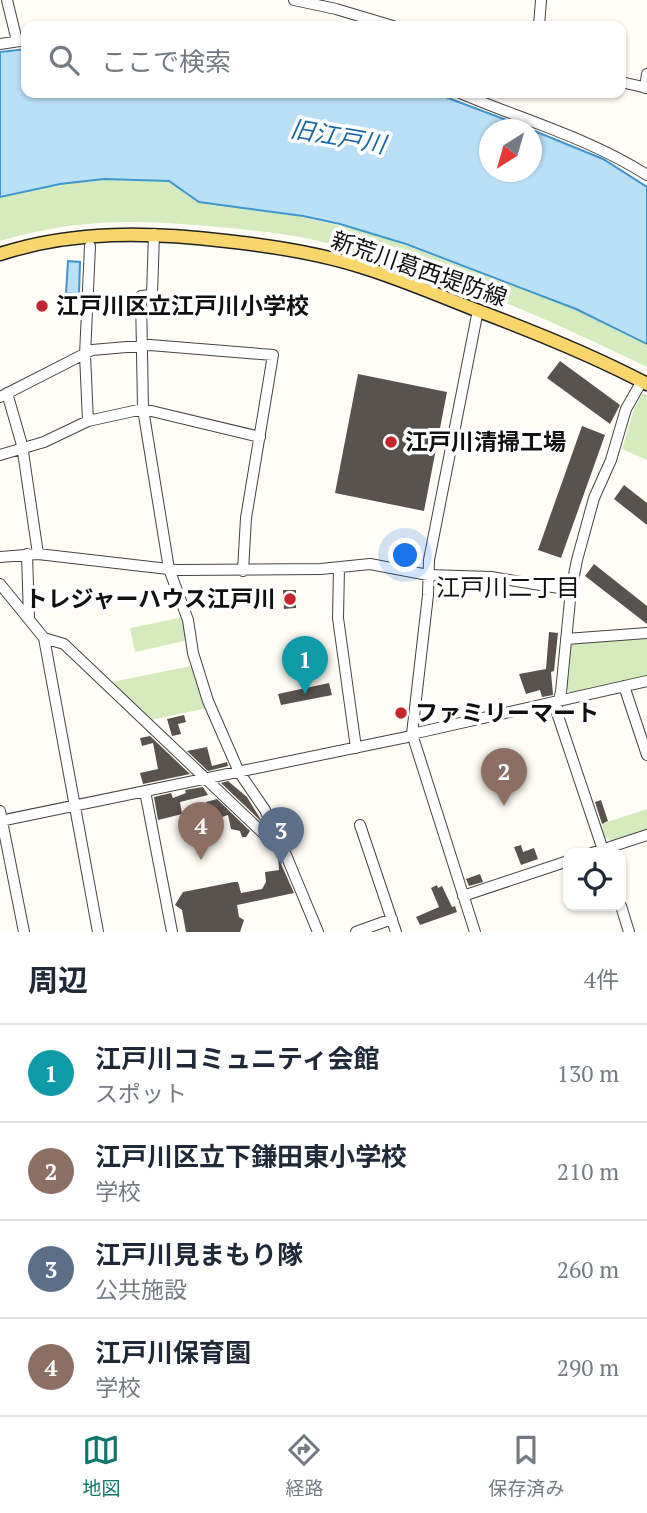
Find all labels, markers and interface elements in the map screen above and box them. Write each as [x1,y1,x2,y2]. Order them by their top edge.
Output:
search box [21,21,626,98]
icon: search [45,41,83,79]
text: ここで検索 [101,44,231,78]
water label: 旧江戸川 [288,112,391,161]
north arrow [479,119,542,182]
street label: 新荒川葛西堤防線 [327,224,511,313]
place label: 江戸川区立江戸川小学校 [56,290,309,321]
marker: 江戸川区立江戸川小学校 [34,298,50,314]
place label: 江戸川清掃工場 [405,426,566,457]
marker: 江戸川清掃工場 [383,434,399,450]
your location [388,538,422,572]
district label: 江戸川二丁目 [436,571,580,603]
place label: トレジャーハウス江戸川 [25,583,276,614]
marker: トレジャーハウス江戸川 [282,591,298,607]
pin: 1 [282,636,328,694]
place label: ファミリーマート [415,697,599,728]
marker: ファミリーマート [393,705,409,721]
pin: 2 [481,748,527,806]
pin: 4 [178,802,224,860]
pin: 3 [258,807,304,865]
map controls [563,848,626,911]
button: locate [563,848,626,911]
text: 周辺 [28,960,88,1000]
text: 4件 [584,964,619,995]
text: 江戸川コミュニティ会館 [95,1041,379,1075]
text: 1 [45,1058,58,1089]
text: 130 m [557,1058,619,1089]
text: スポット [95,1078,187,1109]
text: 江戸川区立下鎌田東小学校 [95,1139,407,1173]
text: 2 [45,1156,58,1187]
text: 210 m [557,1156,619,1187]
text: 学校 [95,1176,141,1207]
text: 江戸川見まもり隊 [95,1237,303,1271]
text: 3 [45,1254,58,1285]
text: 260 m [557,1254,619,1285]
text: 公共施設 [95,1274,187,1305]
text: 江戸川保育園 [95,1335,251,1369]
text: 4 [45,1352,58,1383]
text: 290 m [557,1352,619,1383]
text: 学校 [95,1372,141,1403]
tab: 地図 [82,1431,121,1500]
tab: 経路 [285,1431,324,1500]
tab: 保存済み [488,1431,565,1500]

